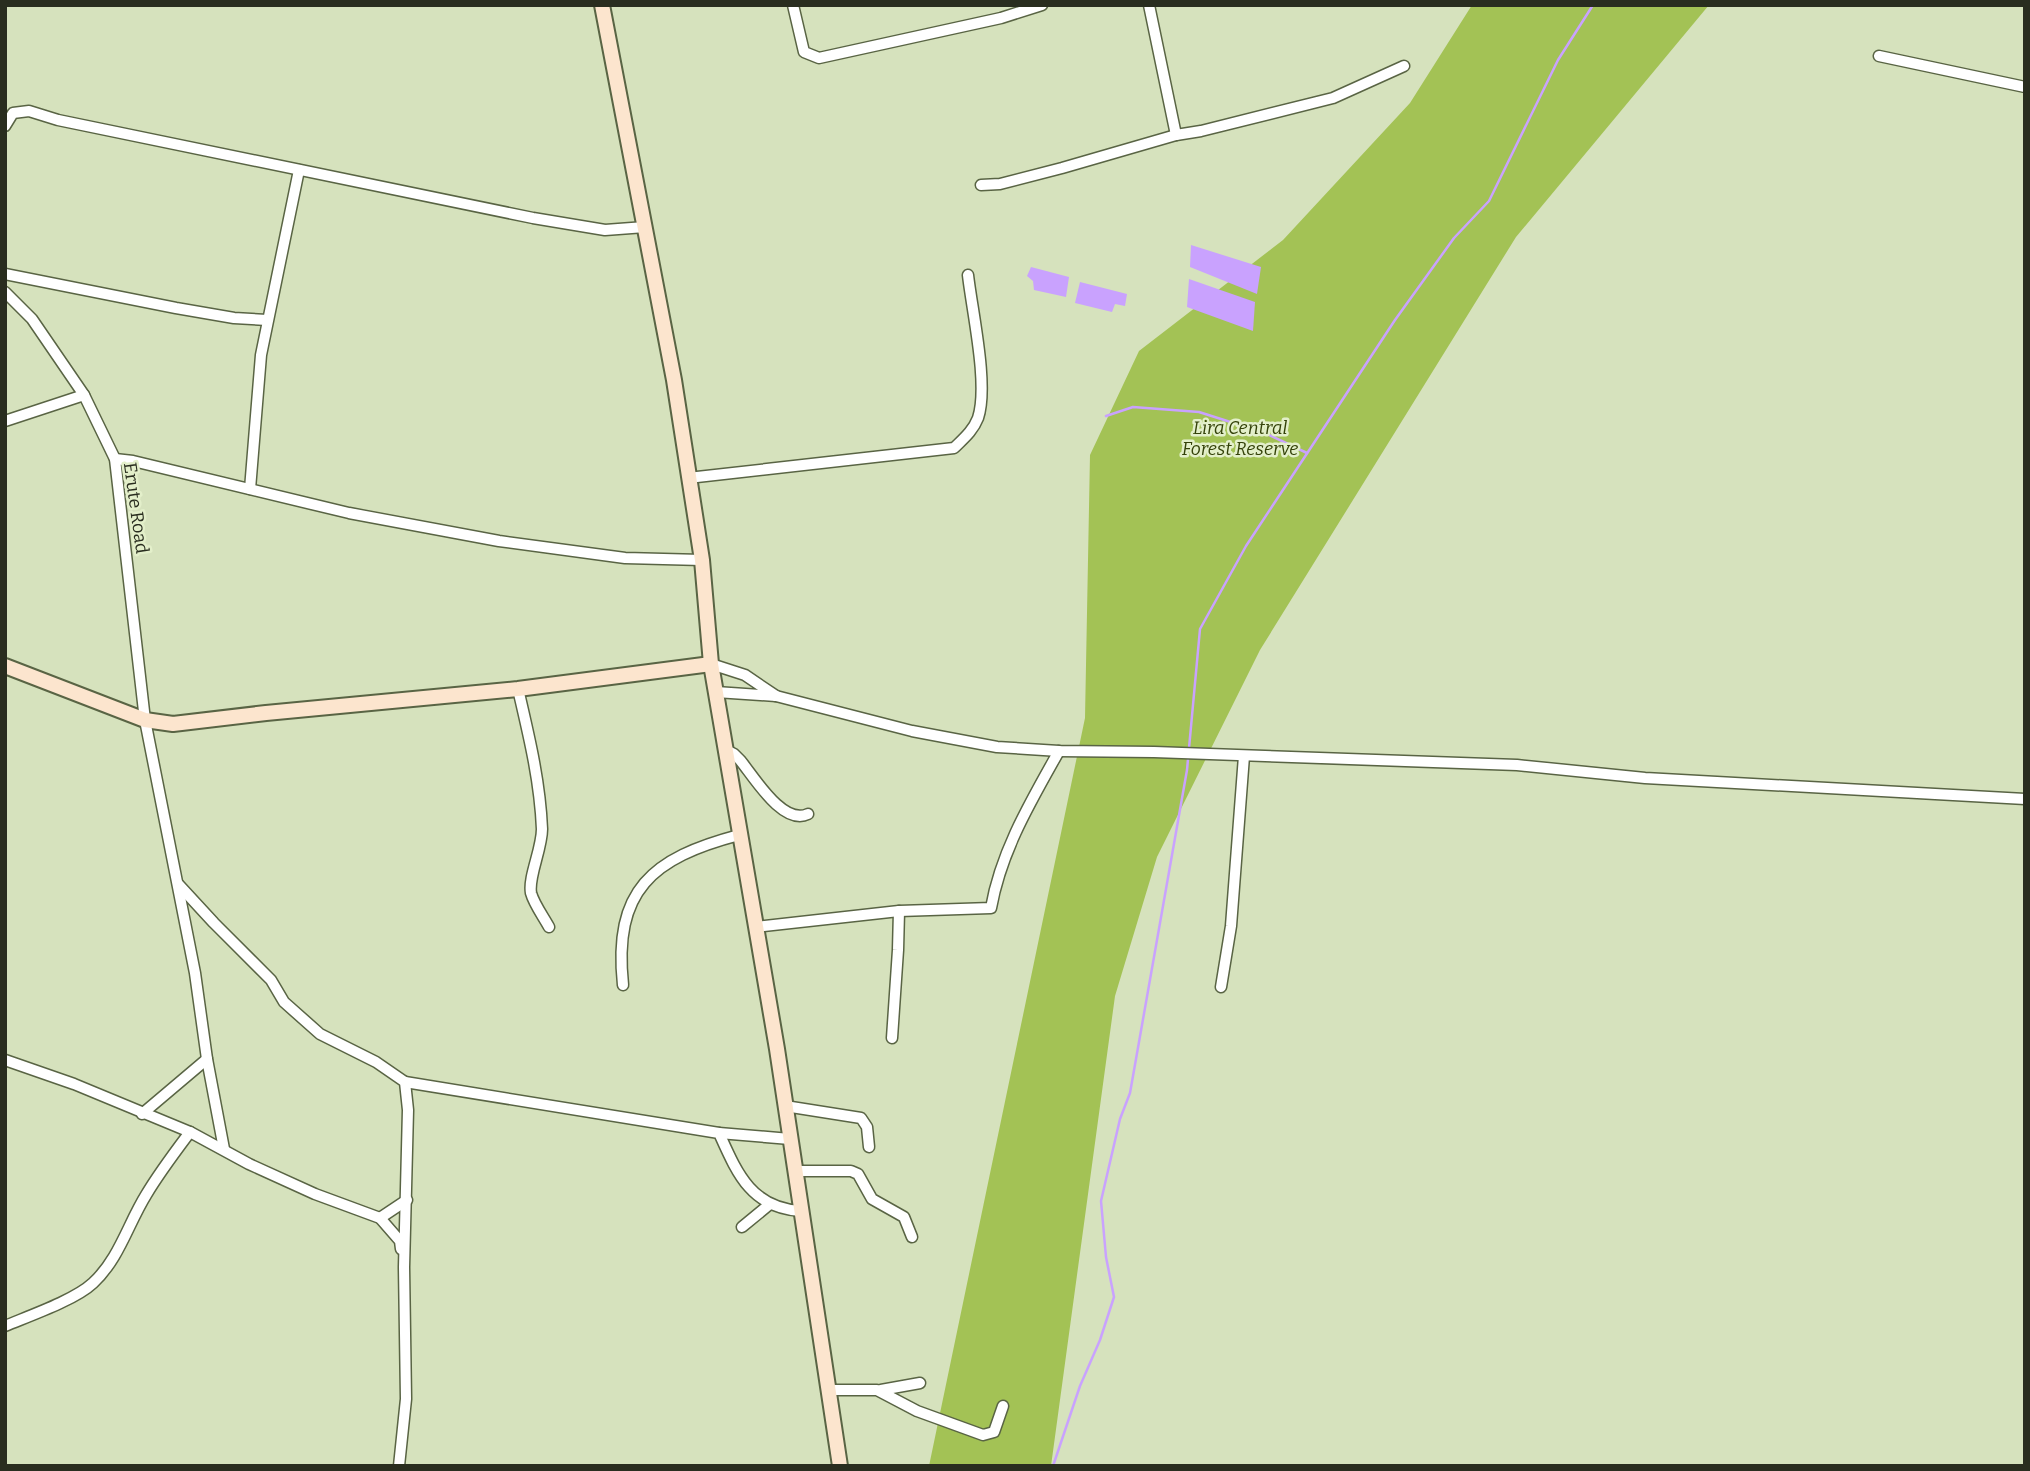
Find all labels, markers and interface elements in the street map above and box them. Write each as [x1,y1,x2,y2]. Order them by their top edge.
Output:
park label: Lira Central Forest Reserve [1182,417,1298,460]
street label: Erute Road [119,461,153,555]

